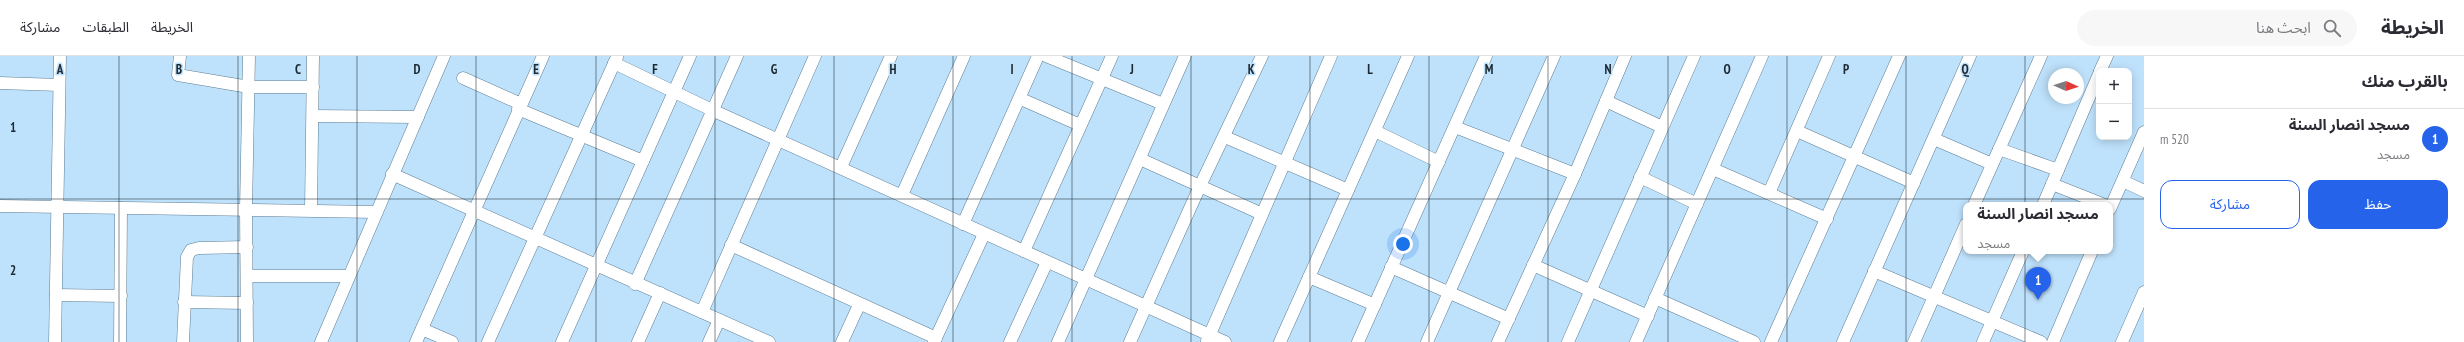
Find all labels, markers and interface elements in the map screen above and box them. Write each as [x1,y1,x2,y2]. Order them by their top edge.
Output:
search box [2077,10,2357,46]
text: الخريطة [2381,15,2444,39]
icon: search [2321,17,2343,39]
text: مشاركة [20,18,60,36]
text: الطبقات [82,18,129,36]
text: الخريطة [151,18,193,36]
text: ابحث هنا [2256,18,2311,37]
text: A [56,61,64,78]
text: B [176,61,182,78]
text: C [295,61,301,78]
text: D [414,61,421,78]
text: E [533,61,539,78]
text: F [652,61,658,78]
text: G [771,61,778,78]
text: H [890,61,897,78]
text: I [1010,61,1014,78]
text: J [1129,61,1134,78]
text: K [1248,61,1255,78]
text: L [1367,61,1373,78]
text: M [1485,61,1494,78]
text: N [1604,61,1612,78]
text: O [1723,61,1731,78]
text: P [1843,61,1849,78]
text: Q [1961,61,1969,78]
north arrow [2048,68,2084,104]
map controls [2096,68,2132,140]
button: + [2096,68,2132,104]
text: بالقرب منك [2362,70,2448,92]
button: − [2096,104,2132,140]
text: مسجد انصار السنة [2289,115,2410,134]
text: 1 [10,119,16,136]
text: 520 m [2160,131,2189,148]
text: 1 [2432,131,2438,148]
text: مسجد [2377,146,2410,163]
button: مشاركة [2160,180,2300,229]
button: حفظ [2308,180,2448,229]
popup [1963,202,2113,254]
text: مسجد انصار السنة [1977,204,2099,223]
your location [1393,234,1413,254]
text: مسجد [1977,235,2010,252]
text: 2 [10,262,16,279]
pin: 1 [2025,267,2051,300]

